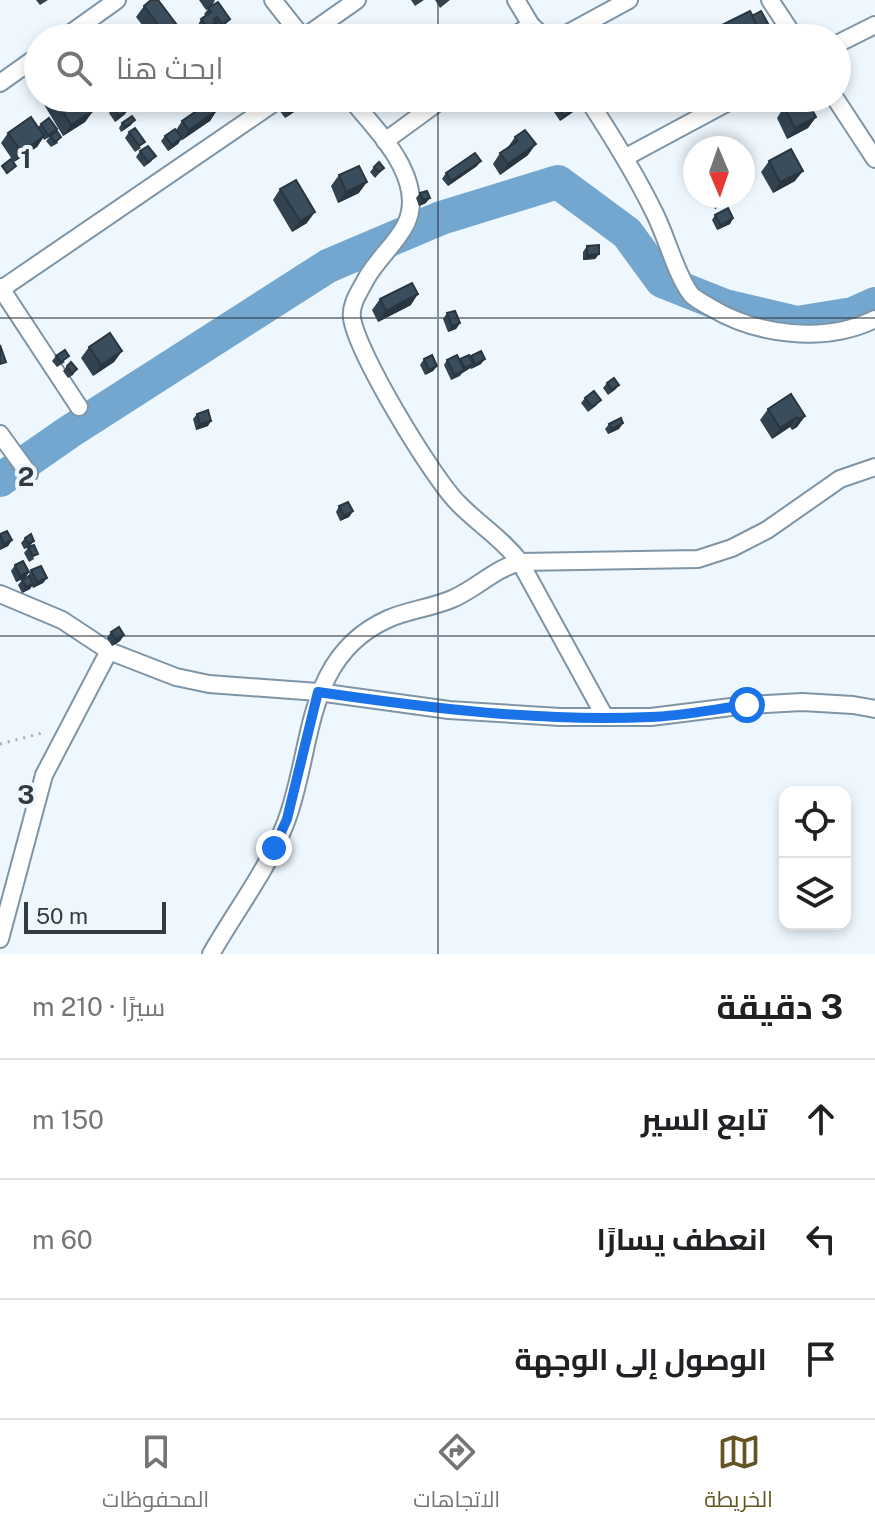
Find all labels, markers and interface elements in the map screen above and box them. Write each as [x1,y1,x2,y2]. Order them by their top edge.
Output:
search box [24,24,851,112]
icon: search [52,46,96,90]
text: ابحث هنا [116,50,224,86]
north arrow [683,136,755,208]
text: 1 [20,143,32,174]
text: 2 [18,461,34,492]
route start [729,687,765,723]
text: 3 [17,779,35,810]
map controls [779,786,851,930]
button: locate [779,786,851,858]
route end [256,830,292,866]
button: layers [779,858,851,930]
scale bar [24,898,166,934]
text: 50 m [36,903,88,929]
text: 3 دقيقة [717,987,843,1027]
text: سيرًا · 210 m [32,991,165,1022]
icon: ahead [799,1097,843,1141]
text: تابع السير [641,1101,767,1137]
text: 150 m [32,1104,104,1135]
icon: left [799,1217,843,1261]
text: انعطف يسارًا [597,1221,767,1257]
text: 60 m [32,1224,93,1255]
icon: arrive [799,1337,843,1381]
text: الوصول إلى الوجهة [514,1341,767,1377]
tab: المحفوظات [102,1430,209,1520]
tab: الاتجاهات [413,1430,500,1520]
tab: الخريطة [704,1430,773,1520]

